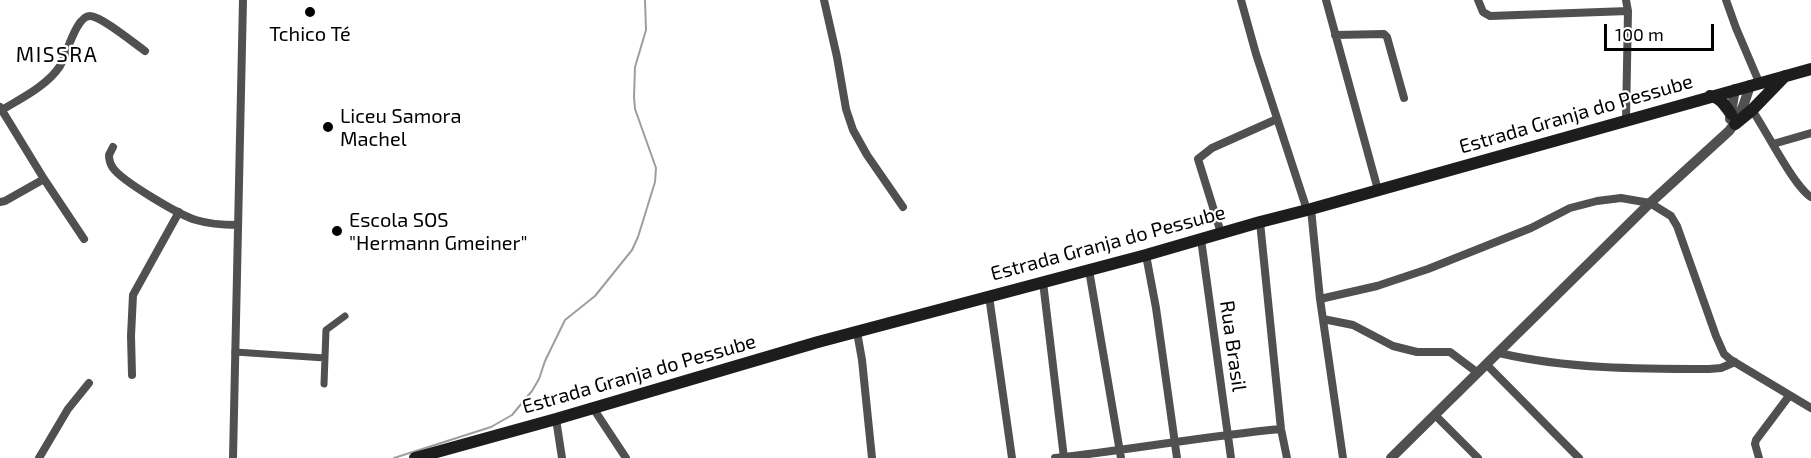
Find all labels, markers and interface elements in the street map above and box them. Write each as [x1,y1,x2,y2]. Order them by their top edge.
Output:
marker: Tchico Té [303,5,317,19]
scale bar [1607,12,1716,50]
place label: Tchico Té [269,22,351,46]
text: 100 m [1615,23,1664,45]
district label: MISSRA [16,42,98,68]
street label: Estrada Granja do Pessube [1456,69,1696,159]
place label: Liceu Samora Machel [340,104,462,151]
marker: Liceu Samora Machel [321,120,335,134]
street label: Estrada Granja do Pessube [988,200,1228,286]
place label: Escola SOS "Hermann Gmeiner" [349,208,528,255]
marker: Escola SOS "Hermann Gmeiner" [330,224,344,238]
street label: Rua Brasil [1215,299,1251,393]
street label: Estrada Granja do Pessube [519,329,759,419]

